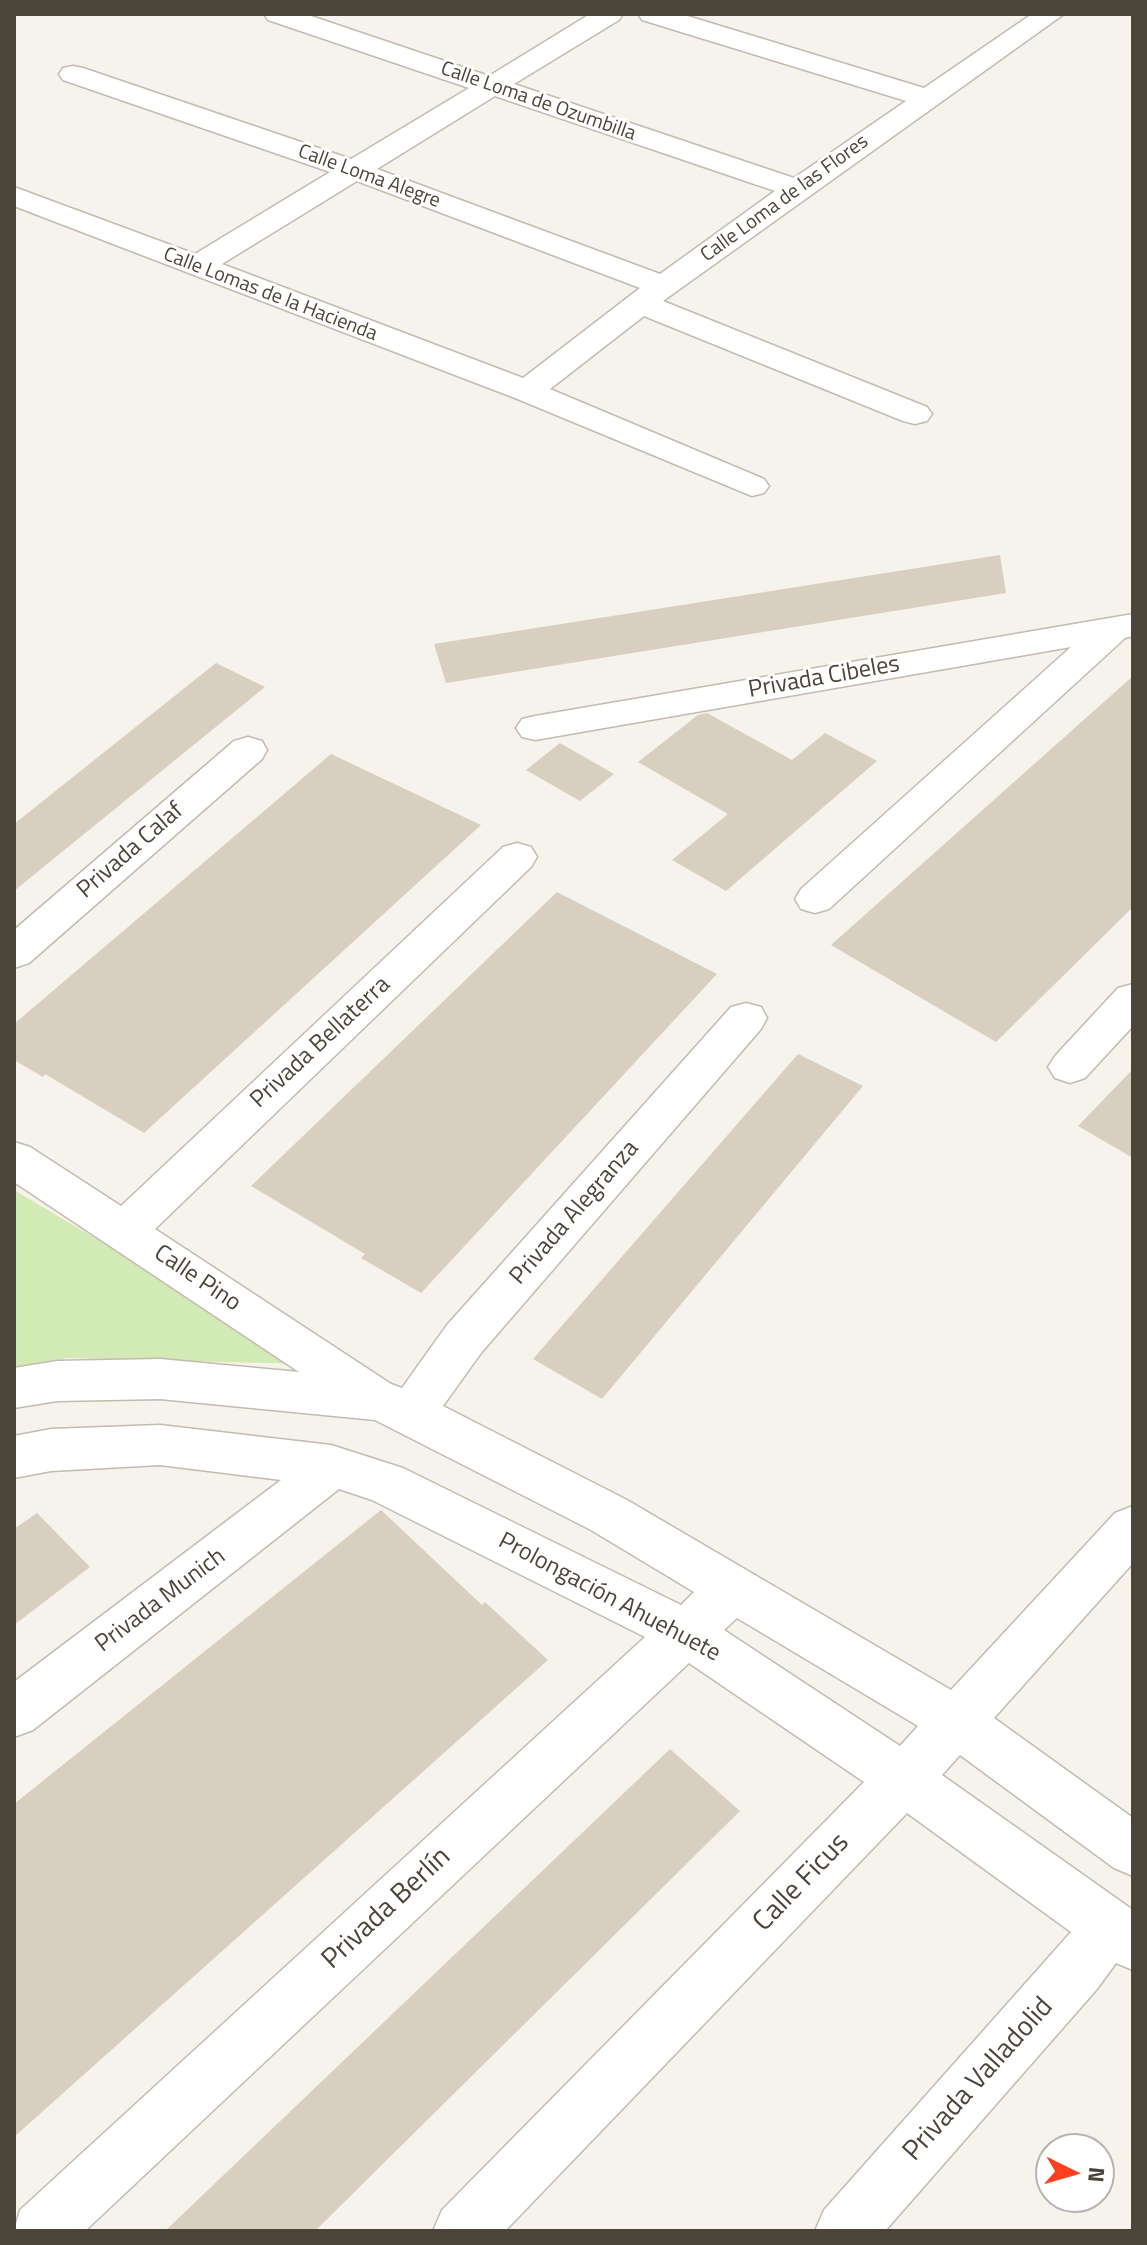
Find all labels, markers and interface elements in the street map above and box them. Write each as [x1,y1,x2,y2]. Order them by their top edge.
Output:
street label: Calle Loma de Ozumbilla [437,57,639,147]
street label: Calle Loma de las Flores [697,130,873,268]
street label: Calle Loma Alegre [295,140,443,214]
street label: Calle Lomas de la Hacienda [160,243,380,347]
street label: Privada Cibeles [746,651,902,705]
street label: Privada Calaf [72,797,190,905]
street label: Privada Bellaterra [245,971,397,1115]
street label: Privada Alegranza [505,1135,645,1291]
street label: Calle Pino [148,1239,246,1319]
street label: Prolongación Ahuehuete [493,1527,725,1669]
street label: Privada Munich [90,1543,232,1659]
street label: Calle Ficus [747,1827,857,1939]
street label: Privada Berlín [316,1841,458,1977]
street label: Privada Valladolid [897,1991,1061,2169]
north arrow [1035,2133,1115,2213]
text: N [1079,2166,1115,2184]

